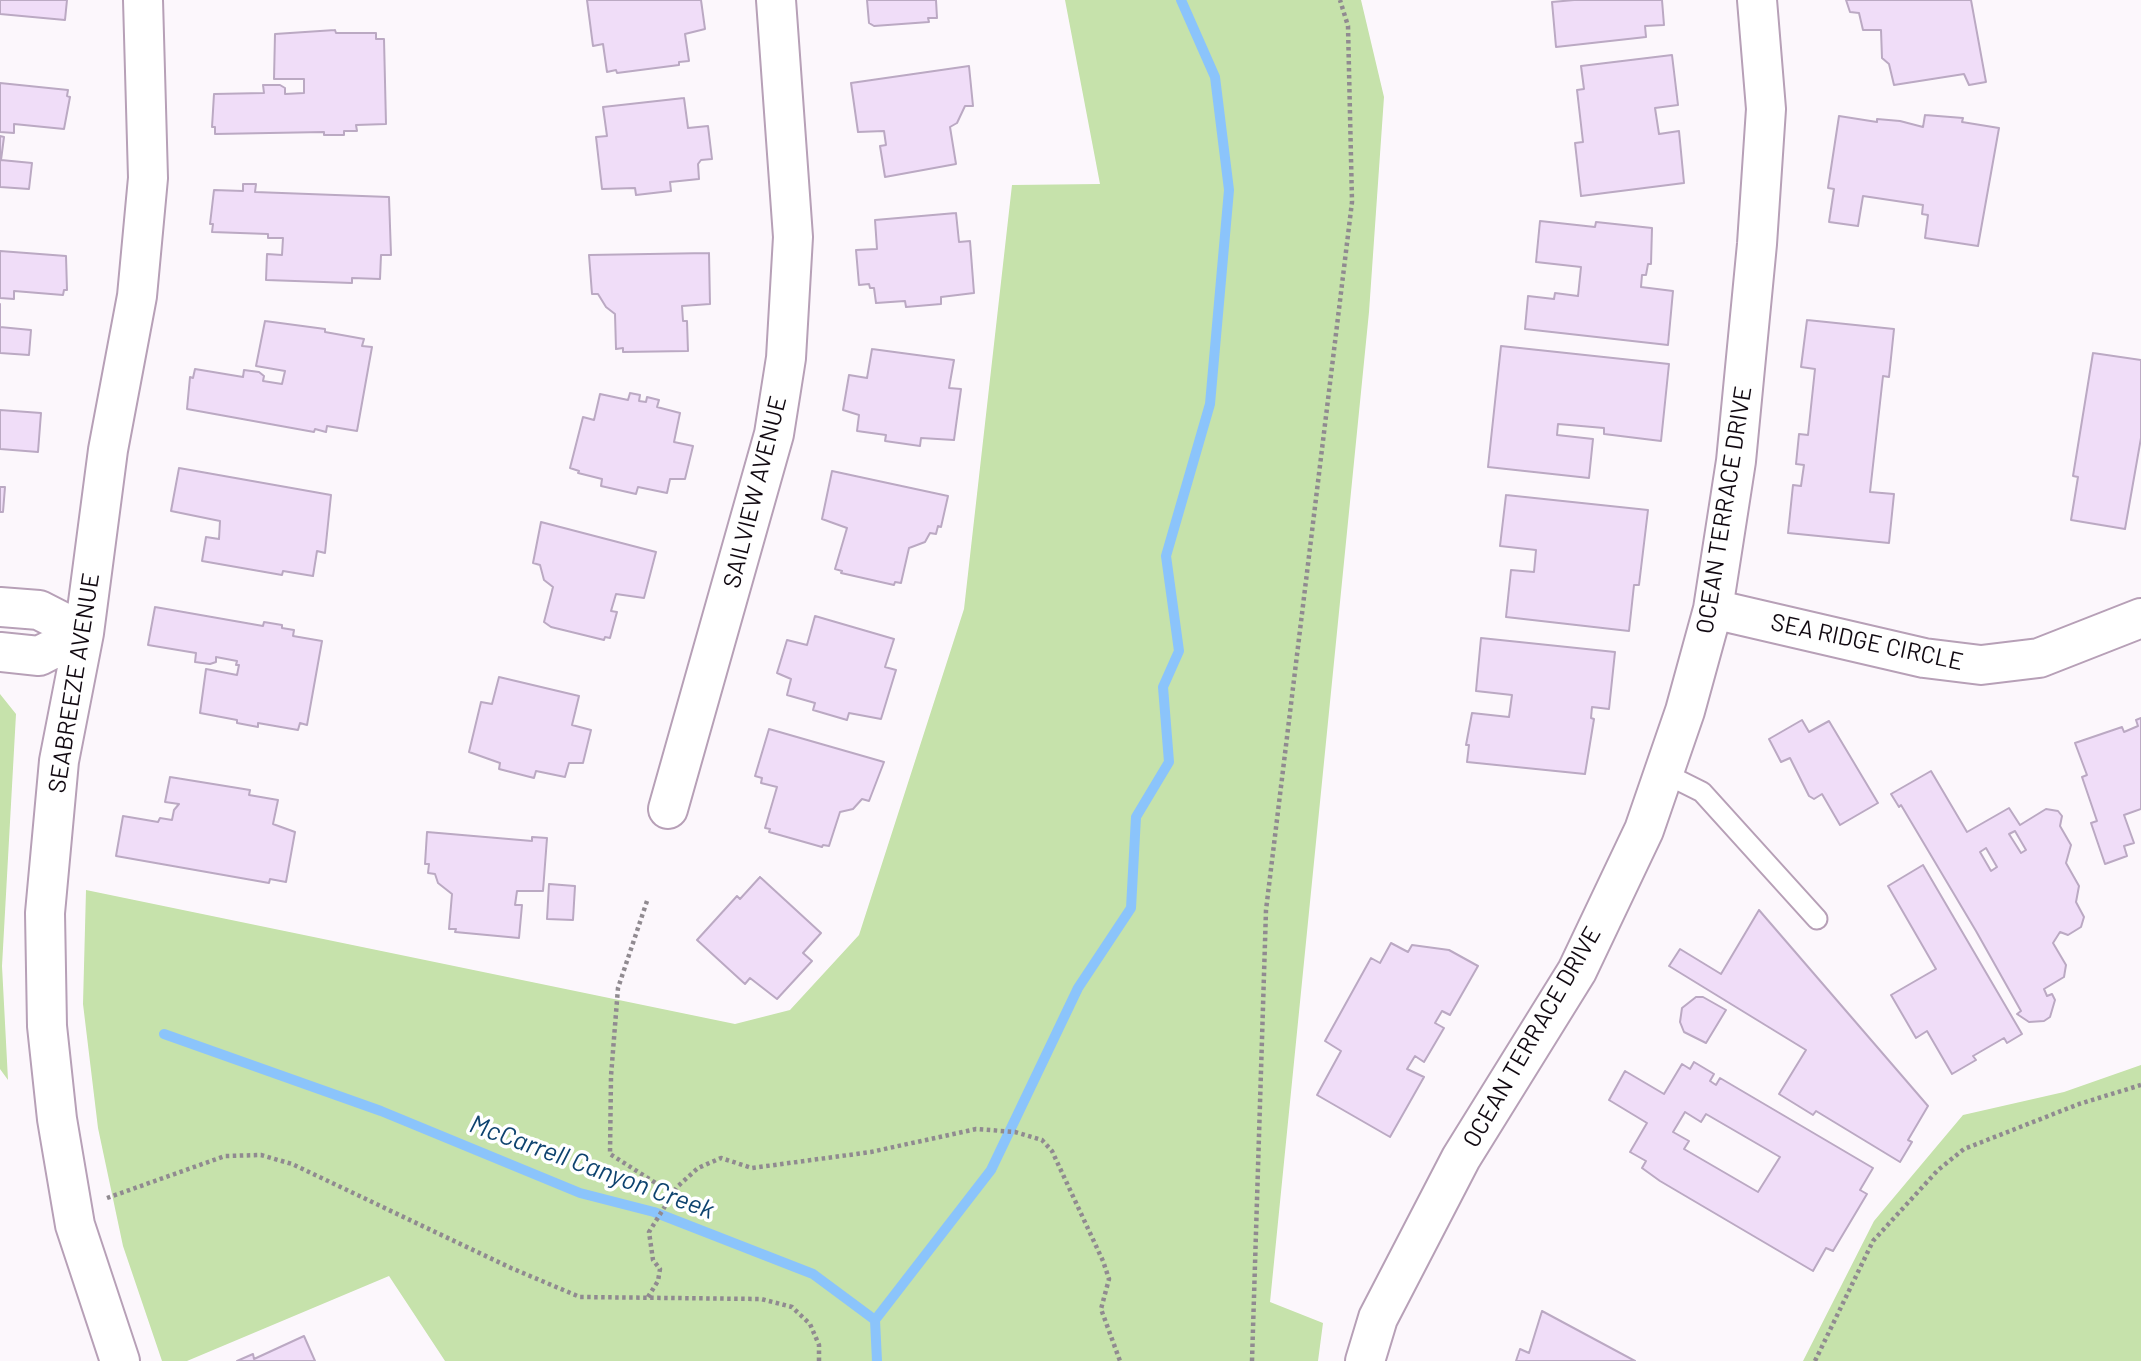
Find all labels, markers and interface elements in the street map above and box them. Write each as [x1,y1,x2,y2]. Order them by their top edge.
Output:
street label: OCEAN TERRACE DRIVE [1690,384,1758,636]
street label: SAILVIEW AVENUE [717,393,793,591]
street label: SEABREEZE AVENUE [42,571,106,795]
street label: SEA RIDGE CIRCLE [1768,608,1966,676]
street label: OCEAN TERRACE DRIVE [1457,921,1607,1153]
water label: McCarrell Canyon Creek [465,1108,719,1226]

